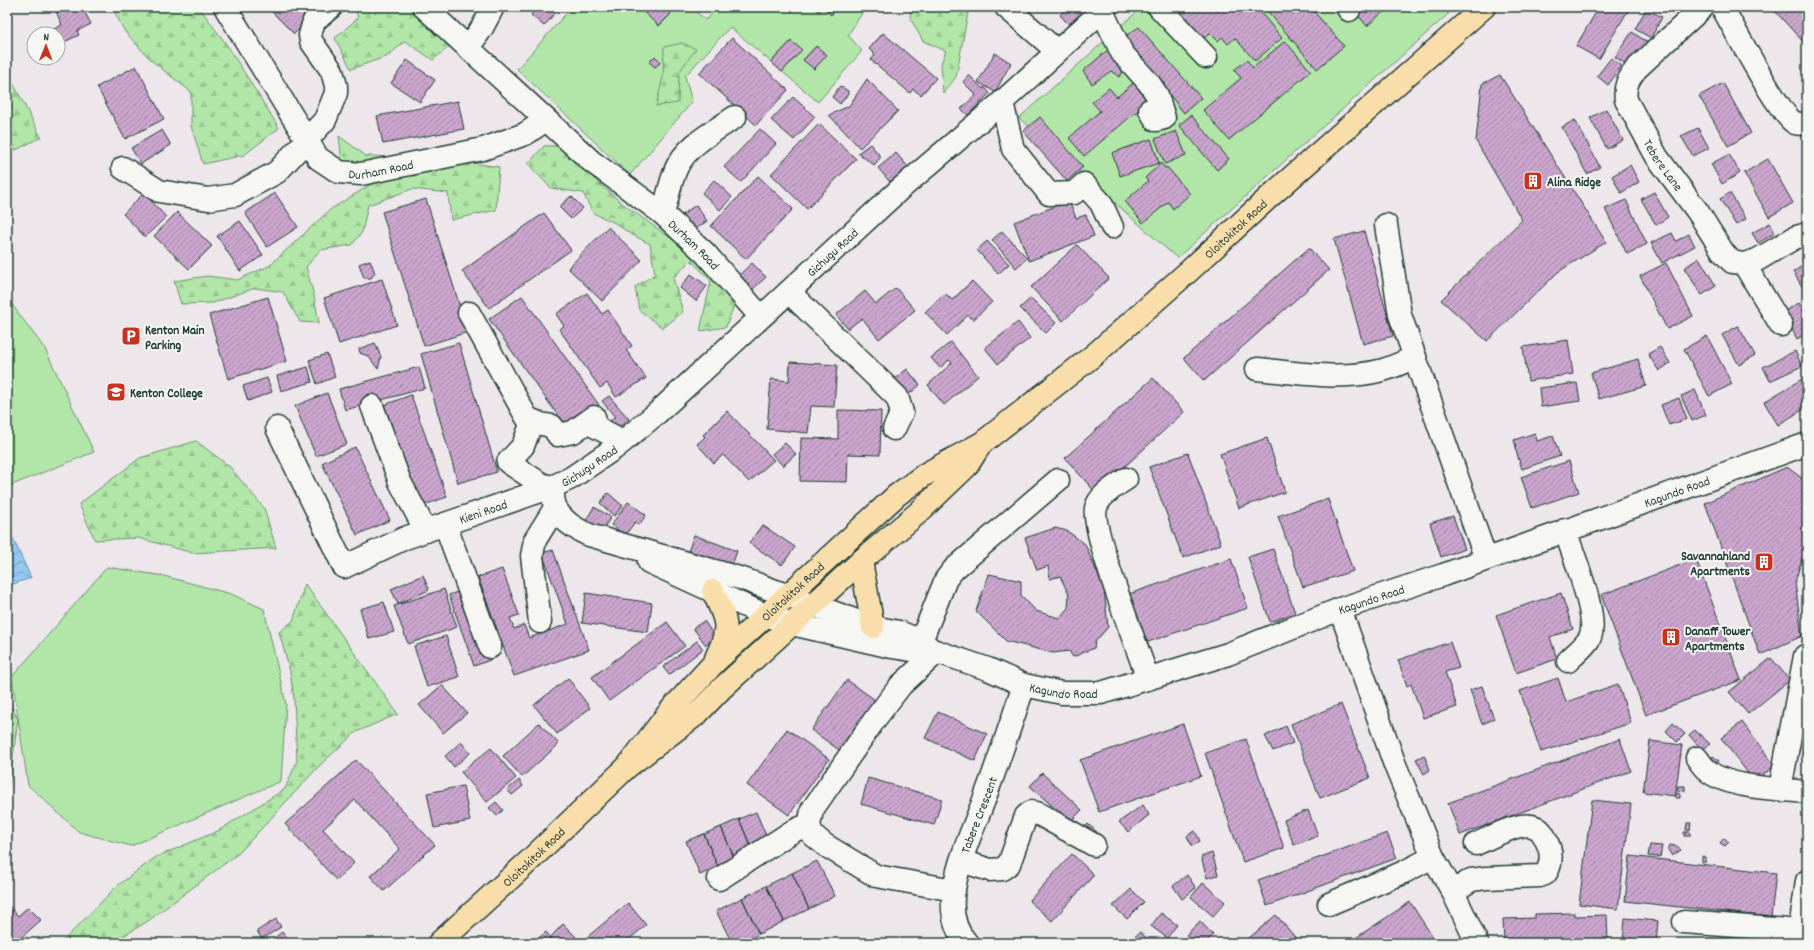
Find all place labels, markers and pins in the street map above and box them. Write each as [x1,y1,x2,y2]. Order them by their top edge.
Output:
building icon: Alina Ridge [1522,170,1544,192]
place label: Alina Ridge [1547,174,1601,193]
place label: Kenton Main Parking [145,322,204,356]
parking icon: Kenton Main Parking [120,325,142,347]
school or university icon: Kenton College [105,381,127,403]
place label: Kenton College [130,385,203,404]
place label: Savannahland Apartments [1681,548,1751,582]
building icon: Savannahland Apartments [1753,551,1775,573]
place label: Danaff Tower Apartments [1685,623,1752,657]
building icon: Danaff Tower Apartments [1660,626,1682,648]

